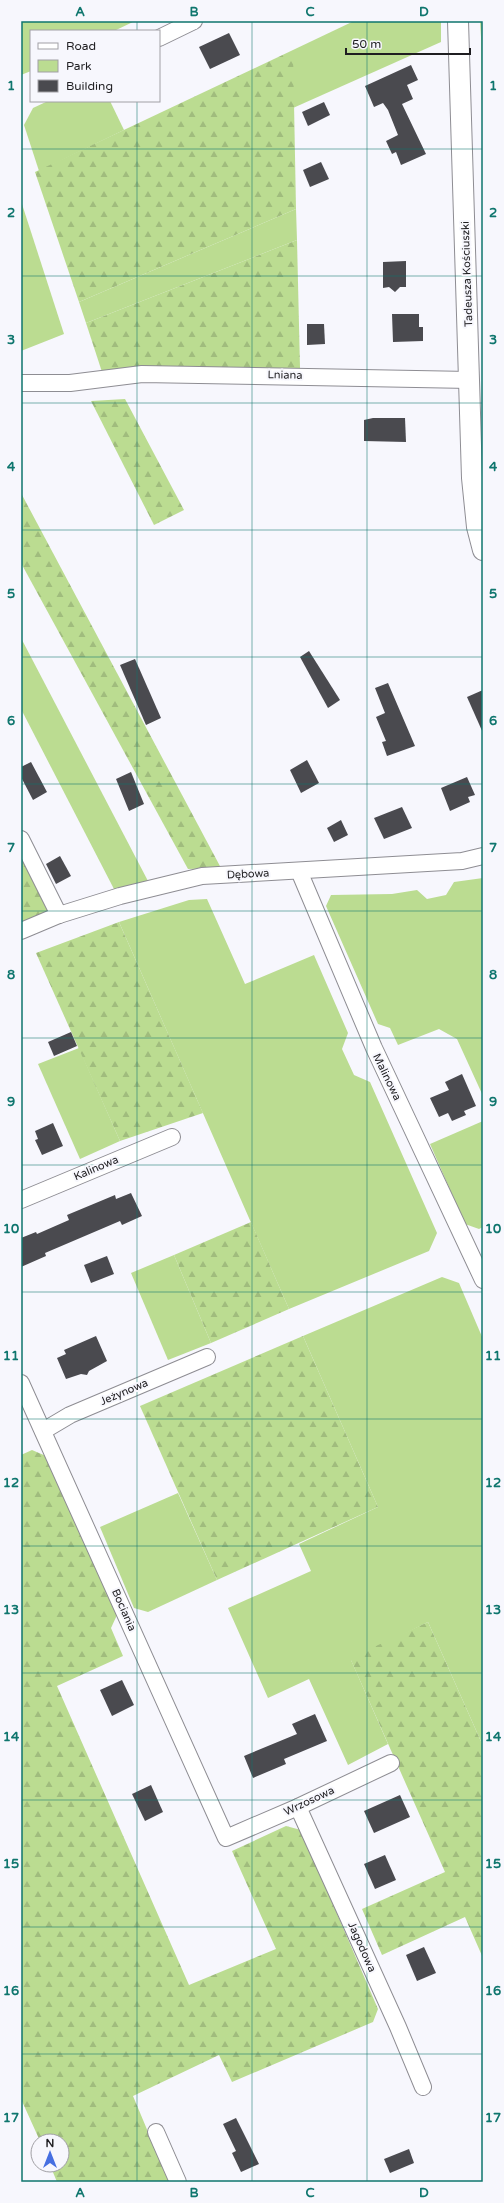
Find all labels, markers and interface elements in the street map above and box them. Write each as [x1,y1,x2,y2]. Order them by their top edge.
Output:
text: A [75,4,85,20]
text: B [189,4,199,20]
text: C [305,4,315,20]
text: D [419,4,429,20]
legend [30,30,160,102]
scale bar [346,30,470,56]
text: 50 m [352,37,381,51]
text: Road [66,39,96,53]
text: Park [66,59,92,73]
text: 1 [7,78,15,94]
text: 1 [489,78,497,94]
text: Building [66,79,113,93]
text: 2 [7,205,15,221]
text: 2 [489,205,497,221]
street label: Tadeusza Kościuszki [459,221,475,327]
text: 3 [7,332,15,348]
text: 3 [489,332,497,348]
street label: Lniana [267,368,303,382]
text: 4 [7,459,16,475]
text: 4 [489,459,498,475]
text: 5 [7,586,15,602]
text: 5 [489,586,497,602]
text: 6 [7,713,15,729]
text: 6 [489,713,497,729]
text: 7 [7,840,15,856]
text: 7 [489,840,497,856]
street label: Dębowa [226,866,270,882]
text: 8 [7,967,15,983]
text: 8 [489,967,497,983]
street label: Malinowa [370,1051,404,1103]
text: 9 [7,1094,15,1110]
text: 9 [489,1094,497,1110]
street label: Kalinowa [72,1153,120,1183]
text: 10 [3,1221,19,1237]
text: 10 [485,1221,501,1237]
text: 11 [3,1348,19,1364]
text: 11 [485,1348,501,1364]
street label: Jeżynowa [98,1376,150,1408]
text: 12 [3,1475,19,1491]
text: 12 [485,1475,501,1491]
street label: Bociania [109,1587,139,1633]
text: 13 [3,1602,19,1618]
text: 13 [485,1602,501,1618]
text: 14 [3,1729,20,1745]
text: 14 [485,1729,502,1745]
street label: Wrzosowa [282,1784,336,1818]
text: 15 [3,1856,19,1872]
text: 15 [485,1856,501,1872]
street label: Jagodowa [345,1920,379,1974]
text: 16 [3,1983,19,1999]
text: 16 [485,1983,501,1999]
text: 17 [3,2110,19,2126]
text: 17 [485,2110,501,2126]
north arrow [30,2133,70,2173]
text: N [46,2137,54,2150]
text: A [75,2185,85,2201]
text: B [189,2185,199,2201]
text: C [305,2185,315,2201]
text: D [419,2185,429,2201]

